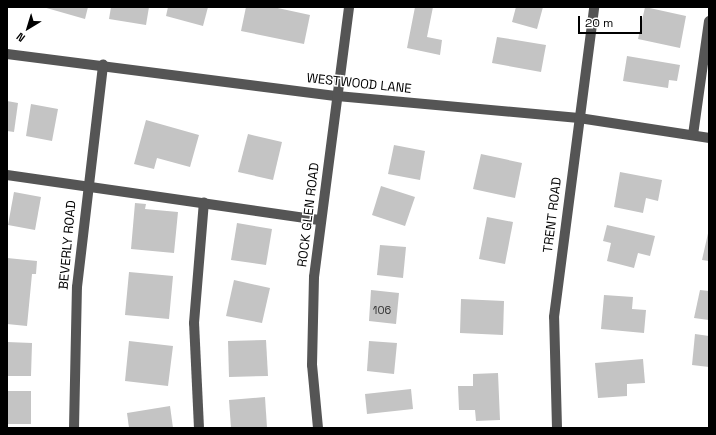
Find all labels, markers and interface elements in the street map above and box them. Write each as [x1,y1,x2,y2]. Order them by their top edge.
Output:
north arrow [8,8,48,48]
scale bar [580,8,644,34]
text: 20 m [585,15,613,31]
text: N [13,30,28,45]
street label: WESTWOOD LANE [306,71,412,97]
street label: ROCK GLEN ROAD [295,162,323,268]
street label: TRENT ROAD [541,176,565,254]
street label: BEVERLY ROAD [56,200,80,290]
house number: 106 [373,303,391,317]

